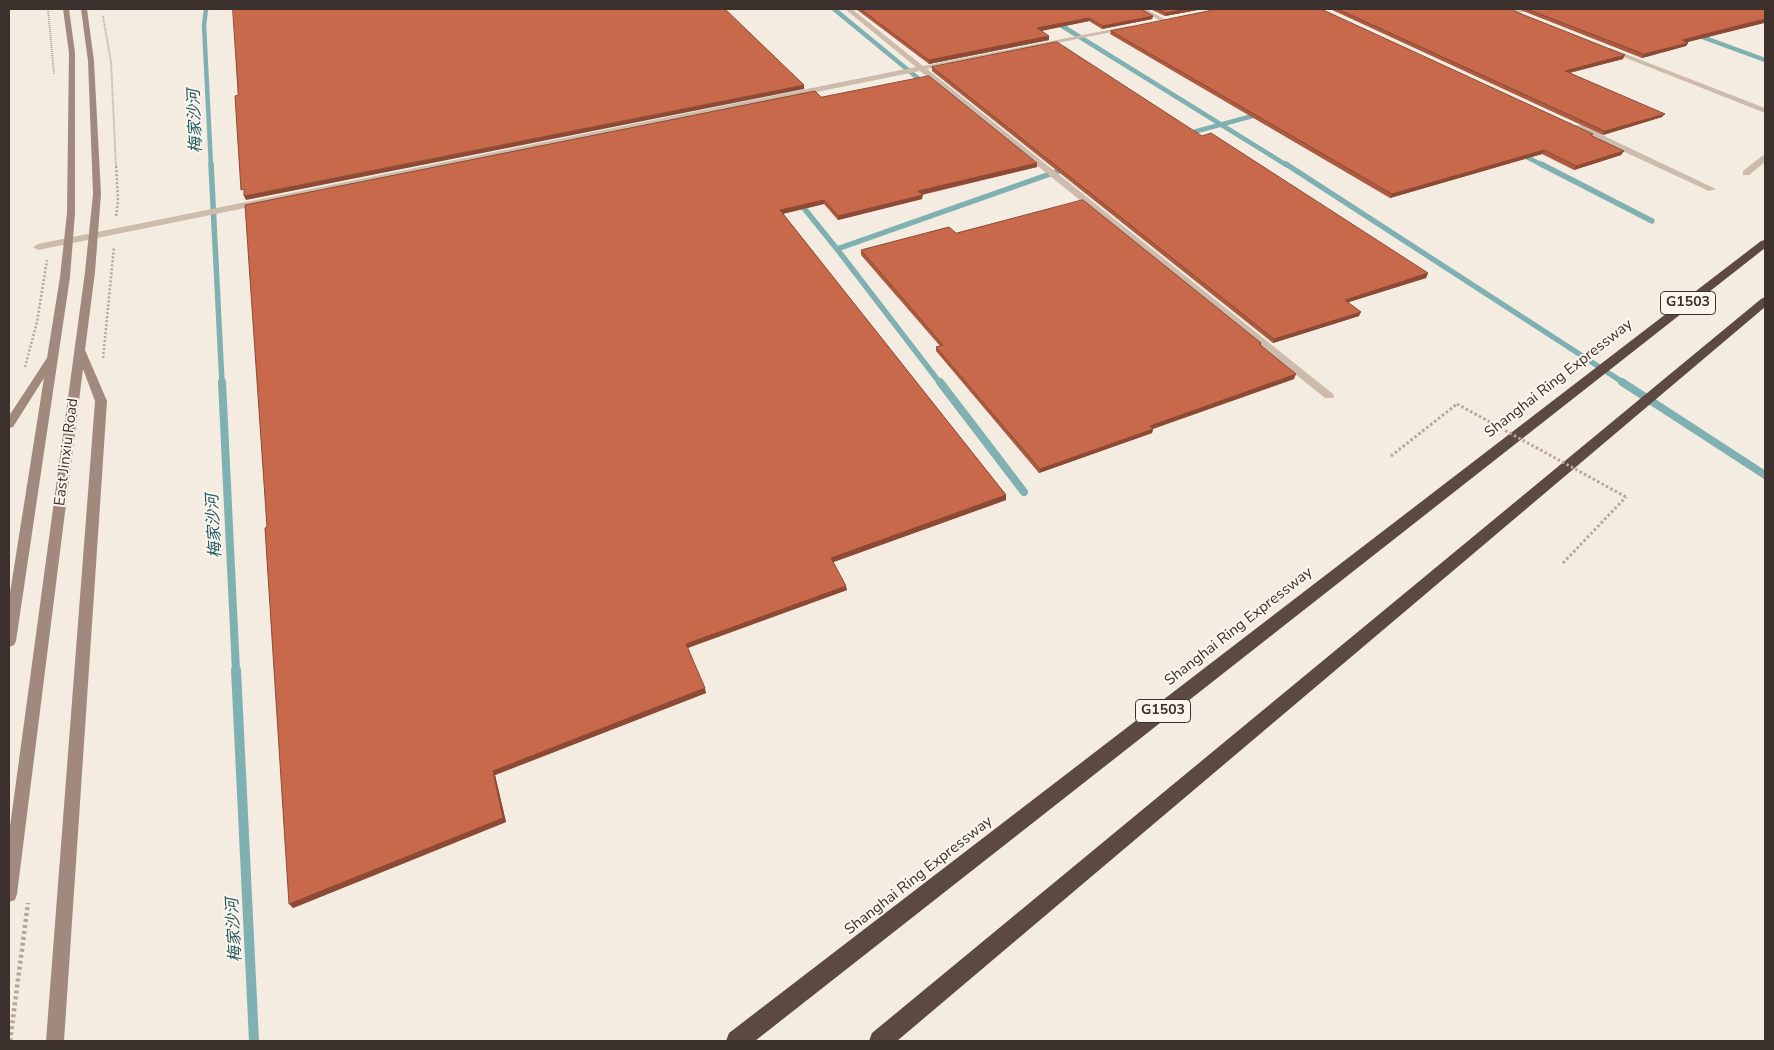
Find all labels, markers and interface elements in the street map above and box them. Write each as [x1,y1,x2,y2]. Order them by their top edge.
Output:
water label: 梅家沙河 [185,89,207,153]
road number: G1503 [1660,292,1716,314]
street label: Shanghai Ring Expressway [1482,316,1636,442]
street label: East Jinxiu Road [51,397,83,507]
water label: 梅家沙河 [204,494,226,558]
street label: Shanghai Ring Expressway [1162,564,1316,690]
road number: G1503 [1136,699,1190,722]
street label: Shanghai Ring Expressway [842,813,996,939]
water label: 梅家沙河 [224,898,246,962]

